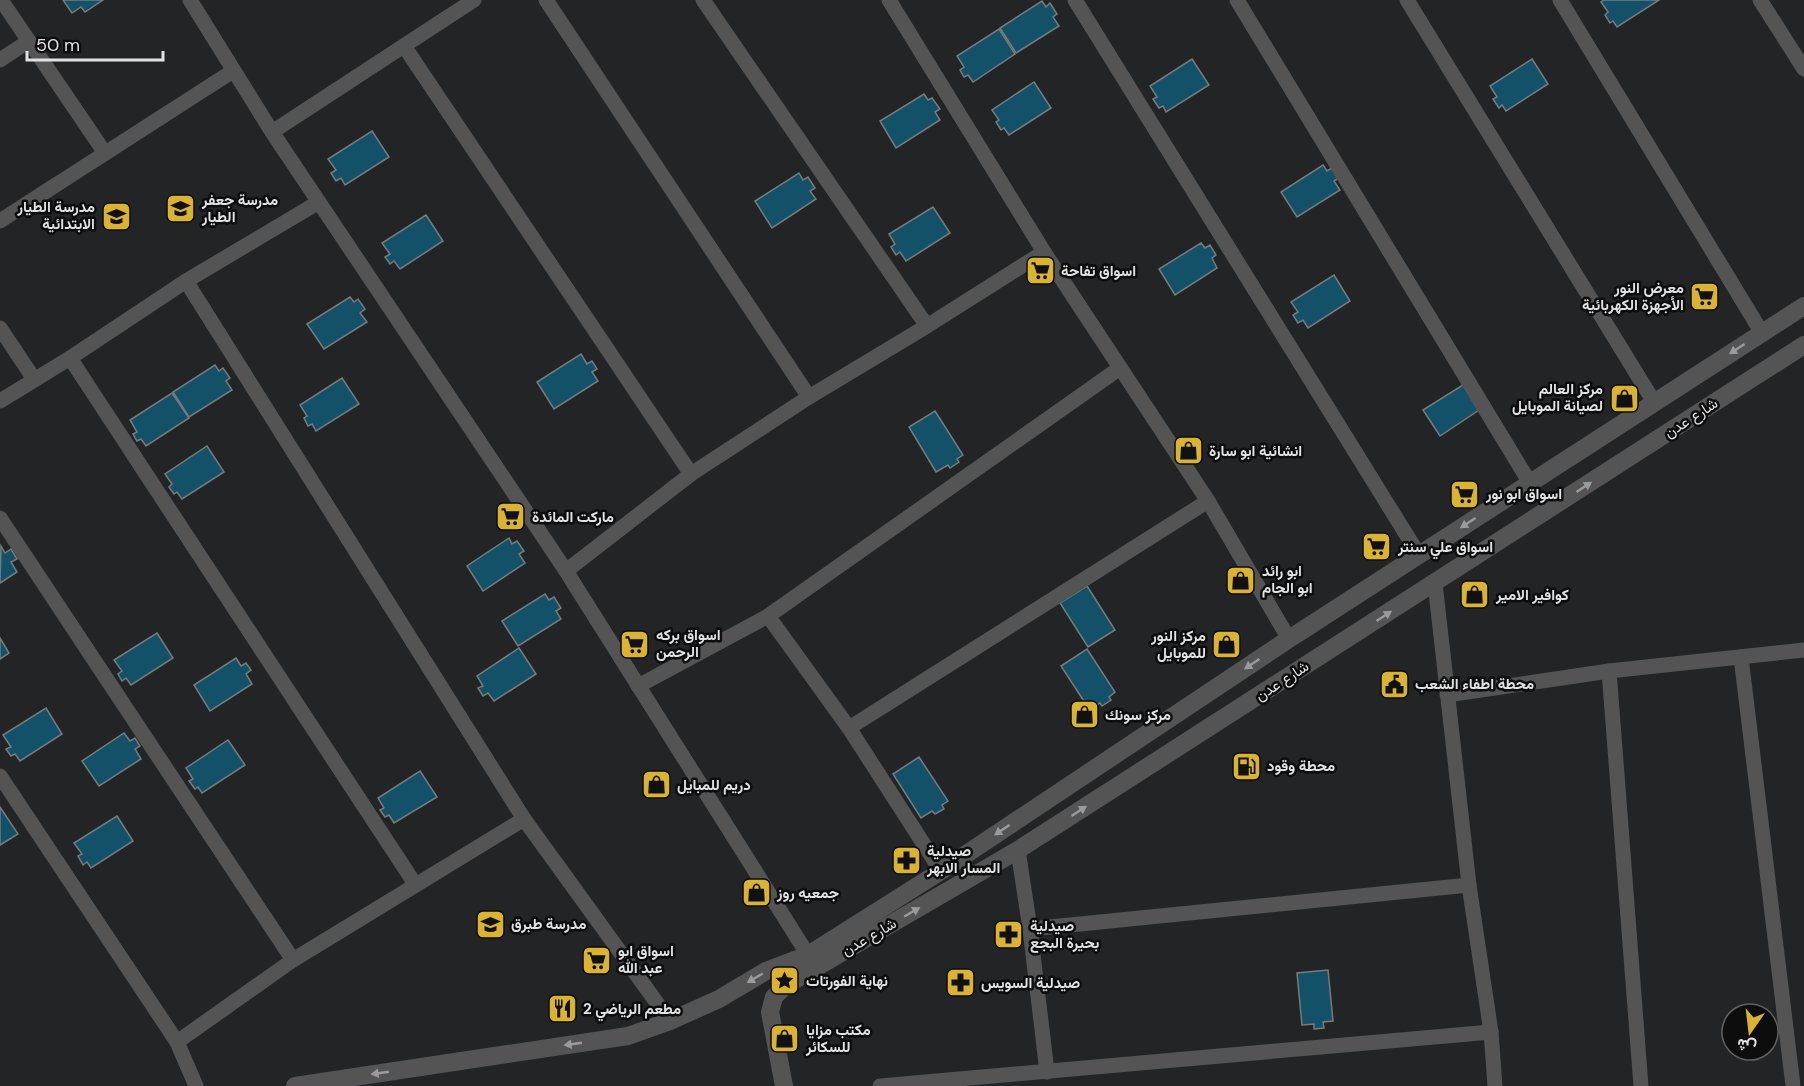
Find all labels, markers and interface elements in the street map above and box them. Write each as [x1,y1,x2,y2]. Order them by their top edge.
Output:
scale bar [27,24,164,62]
text: 50 m [36,33,80,57]
place label: مدرسة جعفر الطيار [201,190,278,227]
school or university icon: مدرسة جعفر الطيار [165,193,197,225]
place label: مدرسة الطيار الابتدائية [16,197,95,234]
school or university icon: مدرسة الطيار الابتدائية [100,200,132,232]
supermarket icon: اسواق تفاحة [1024,255,1056,287]
place label: اسواق تفاحة [1061,261,1136,281]
place label: معرض النور الأجهزة الكهربائية [1582,278,1684,315]
supermarket icon: معرض النور الأجهزة الكهربائية [1689,281,1721,313]
one-way arrow [1729,343,1745,354]
place label: مركز العالم لصيانة الموبايل [1512,379,1603,416]
shop icon: مركز العالم لصيانة الموبايل [1608,382,1640,414]
street label: شارع عدن [1660,393,1722,444]
shop icon: انشائية ابو سارة [1172,435,1204,467]
place label: انشائية ابو سارة [1209,441,1302,461]
supermarket icon: اسواق ابو نور [1449,478,1481,510]
one-way arrow [1575,482,1592,493]
place label: اسواق ابو نور [1485,484,1562,504]
supermarket icon: ماركت المائدة [495,501,527,533]
place label: ماركت المائدة [532,507,614,527]
one-way arrow [1460,518,1476,529]
supermarket icon: اسواق علي سنتر [1361,531,1393,563]
place label: اسواق علي سنتر [1397,537,1493,560]
place label: ابو رائد ابو الجام [1262,561,1313,598]
shop icon: ابو رائد ابو الجام [1225,564,1257,596]
shop icon: كوافير الامير [1459,579,1491,611]
place label: كوافير الامير [1495,585,1569,605]
one-way arrow [1376,610,1392,621]
place label: اسواق بركه الرحمن [656,625,721,662]
place label: مركز النور للموبايل [1150,626,1206,663]
supermarket icon: اسواق بركه الرحمن [619,628,651,660]
shop icon: مركز النور للموبايل [1211,629,1243,661]
street label: شارع عدن [1251,656,1313,707]
one-way arrow [1244,658,1260,670]
public building icon: محطة اطفاء الشعب [1378,668,1410,700]
place label: محطة اطفاء الشعب [1415,674,1534,694]
shop icon: مركز سونك [1068,699,1100,731]
place label: مركز سونك [1105,705,1171,725]
fuel station icon: محطة وقود [1230,750,1262,782]
place label: محطة وقود [1267,756,1335,776]
shop icon: دريم للمبايل [640,769,672,801]
place label: دريم للمبايل [677,775,751,795]
one-way arrow [1070,806,1087,817]
one-way arrow [994,824,1010,835]
place label: صيدلية المسار الابهر [926,841,1001,878]
pharmacy icon: صيدلية المسار الابهر [890,844,922,876]
shop icon: جمعيه روز [740,877,772,909]
place label: جمعيه روز [776,883,839,903]
one-way arrow [904,907,921,917]
school or university icon: مدرسة طبرق [474,908,506,940]
street label: شارع عدن [838,913,901,962]
place label: مدرسة طبرق [511,914,586,934]
place label: صيدلية بحيرة البجع [1030,916,1099,953]
pharmacy icon: صيدلية بحيرة البجع [993,919,1025,951]
place label: اسواق ابو عبد الله [618,941,674,978]
supermarket icon: اسواق ابو عبد الله [581,944,613,976]
place icon: نهاية الفورتات [769,965,801,997]
pharmacy icon: صيدلية السويس [944,967,976,999]
place label: نهاية الفورتات [806,971,888,991]
one-way arrow [746,973,763,983]
place label: صيدلية السويس [981,973,1080,993]
restaurant icon: مطعم الرياضي 2 [546,993,578,1025]
place label: مطعم الرياضي 2 [583,999,681,1022]
north arrow [1720,1002,1780,1062]
place label: مكتب مزايا للسكائر [805,1020,871,1057]
shop icon: مكتب مزايا للسكائر [769,1023,801,1055]
text: ش [1735,1034,1758,1059]
one-way arrow [564,1040,583,1049]
one-way arrow [371,1069,390,1078]

